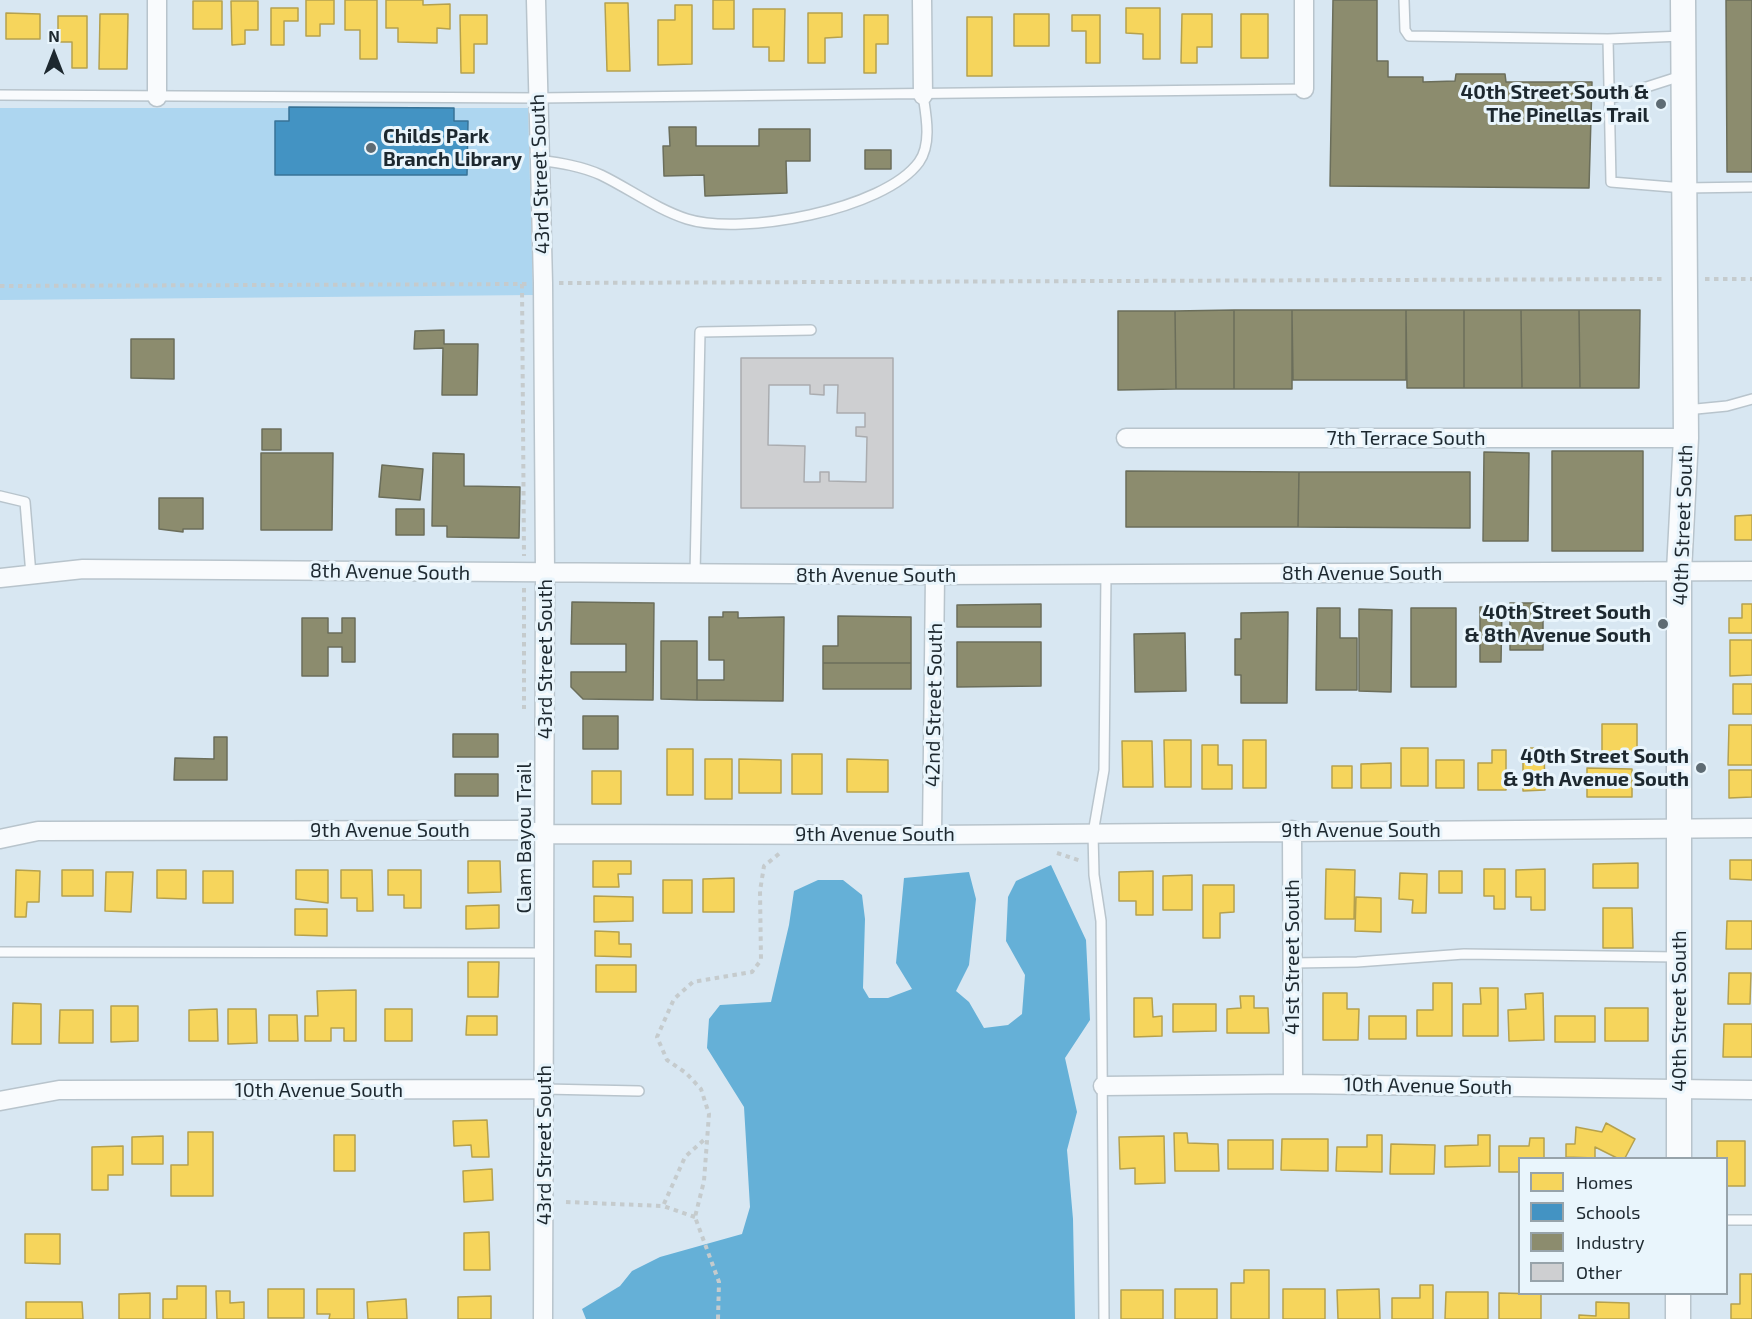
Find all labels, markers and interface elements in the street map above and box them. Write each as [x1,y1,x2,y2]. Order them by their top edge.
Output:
north arrow [24,24,84,84]
text: N [48,26,60,45]
place label: 40th Street South & The Pinellas Trail [1461,80,1649,127]
street label: 43rd Street South [525,93,555,255]
marker: 40th Street South & The Pinellas Trail [1654,97,1668,111]
place label: Childs Park Branch Library [383,124,522,171]
marker: Childs Park Branch Library [364,141,378,155]
street label: 7th Terrace South [1326,426,1486,450]
street label: 40th Street South [1668,444,1698,606]
street label: 8th Avenue South [310,559,470,585]
street label: 8th Avenue South [1282,561,1442,585]
street label: 8th Avenue South [796,563,956,587]
street label: 43rd Street South [533,579,557,739]
place label: 40th Street South & 8th Avenue South [1464,600,1651,647]
marker: 40th Street South & 8th Avenue South [1656,617,1670,631]
street label: 42nd Street South [921,623,947,787]
place label: 40th Street South & 9th Avenue South [1503,744,1689,791]
marker: 40th Street South & 9th Avenue South [1694,761,1708,775]
street label: Clam Bayou Trail [512,762,536,914]
street label: 9th Avenue South [310,818,470,842]
street label: 9th Avenue South [1281,818,1441,842]
street label: 9th Avenue South [795,822,955,846]
street label: 41st Street South [1280,879,1304,1035]
street label: 40th Street South [1667,930,1691,1092]
street label: 43rd Street South [532,1065,556,1225]
street label: 10th Avenue South [1344,1073,1512,1099]
street label: 10th Avenue South [235,1078,403,1102]
legend [1518,1157,1728,1295]
text: Homes [1576,1171,1633,1193]
text: Schools [1576,1201,1640,1223]
text: Industry [1576,1231,1645,1253]
text: Other [1576,1261,1622,1283]

